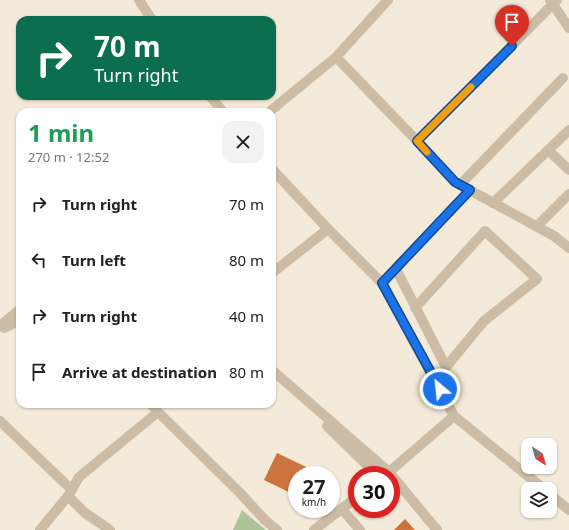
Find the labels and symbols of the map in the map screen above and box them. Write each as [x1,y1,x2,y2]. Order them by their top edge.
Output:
pin [495,5,529,46]
position arrow [419,368,461,410]
north arrow [521,438,557,474]
speed limit sign: 30 [348,466,400,518]

